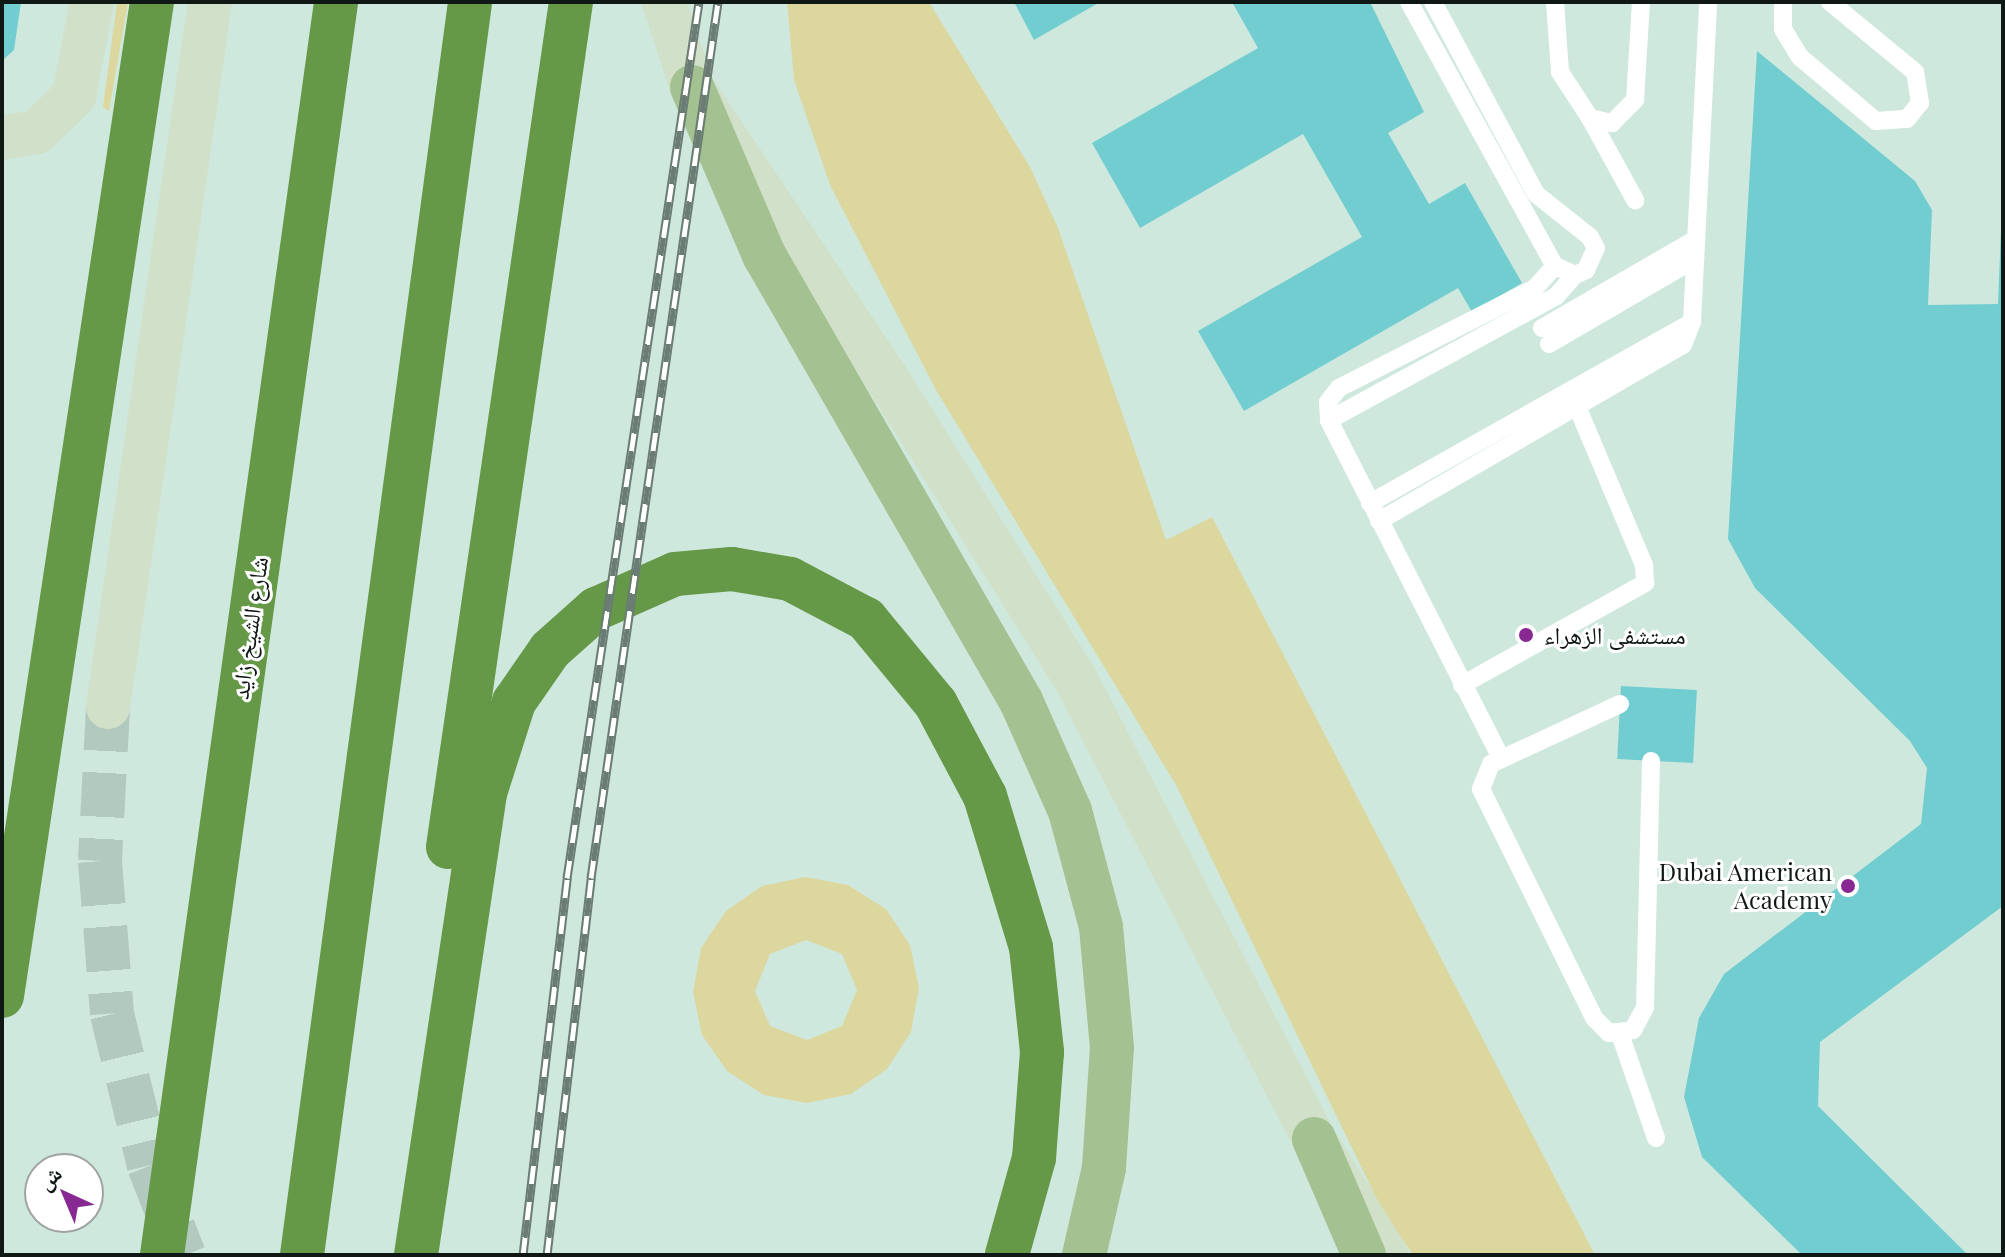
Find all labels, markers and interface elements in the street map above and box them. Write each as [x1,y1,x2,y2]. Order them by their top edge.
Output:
street label: شارع الشيخ زايد [225,555,273,701]
place label: مستشفى الزهراء [1544,621,1686,649]
marker: مستشفى الزهراء [1515,624,1537,646]
place label: Dubai American Academy [1658,858,1832,914]
marker: Dubai American Academy [1839,877,1857,895]
north arrow [24,1153,104,1233]
text: ش [30,1158,68,1196]

